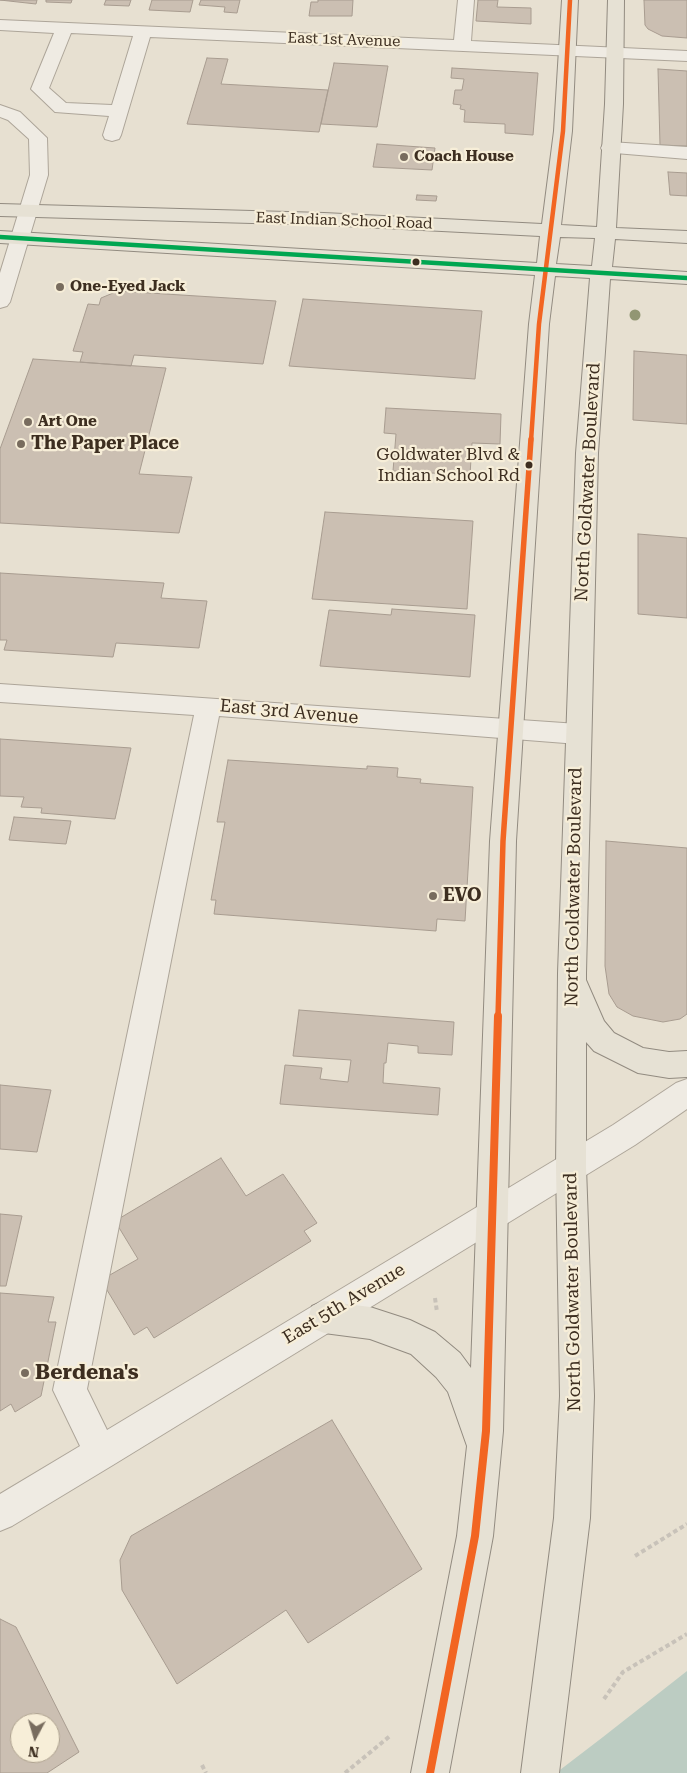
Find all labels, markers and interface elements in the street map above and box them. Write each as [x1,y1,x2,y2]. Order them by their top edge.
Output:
street label: East 1st Avenue [287,29,401,51]
place label: Coach House [414,148,514,166]
marker: Coach House [398,151,410,163]
street label: East Indian School Road [255,209,433,233]
unlabelled marker [411,257,421,267]
place label: One-Eyed Jack [70,278,185,296]
marker: One-Eyed Jack [54,281,66,293]
street label: North Goldwater Boulevard [571,362,605,602]
place label: Art One [38,413,97,431]
marker: Art One [22,416,34,428]
place label: The Paper Place [31,433,179,455]
marker: The Paper Place [15,438,27,450]
place label: Goldwater Blvd & Indian School Rd [376,445,520,485]
marker: Goldwater Blvd & Indian School Rd [524,460,534,470]
street label: East 3rd Avenue [219,695,359,729]
street label: North Goldwater Boulevard [561,767,587,1007]
place label: EVO [443,885,481,907]
marker: EVO [427,890,439,902]
street label: North Goldwater Boulevard [560,1172,586,1412]
street label: East 5th Avenue [279,1259,409,1349]
place label: Berdena's [35,1360,139,1386]
marker: Berdena's [19,1367,31,1379]
north arrow [10,1713,60,1763]
text: N [27,1743,40,1760]

